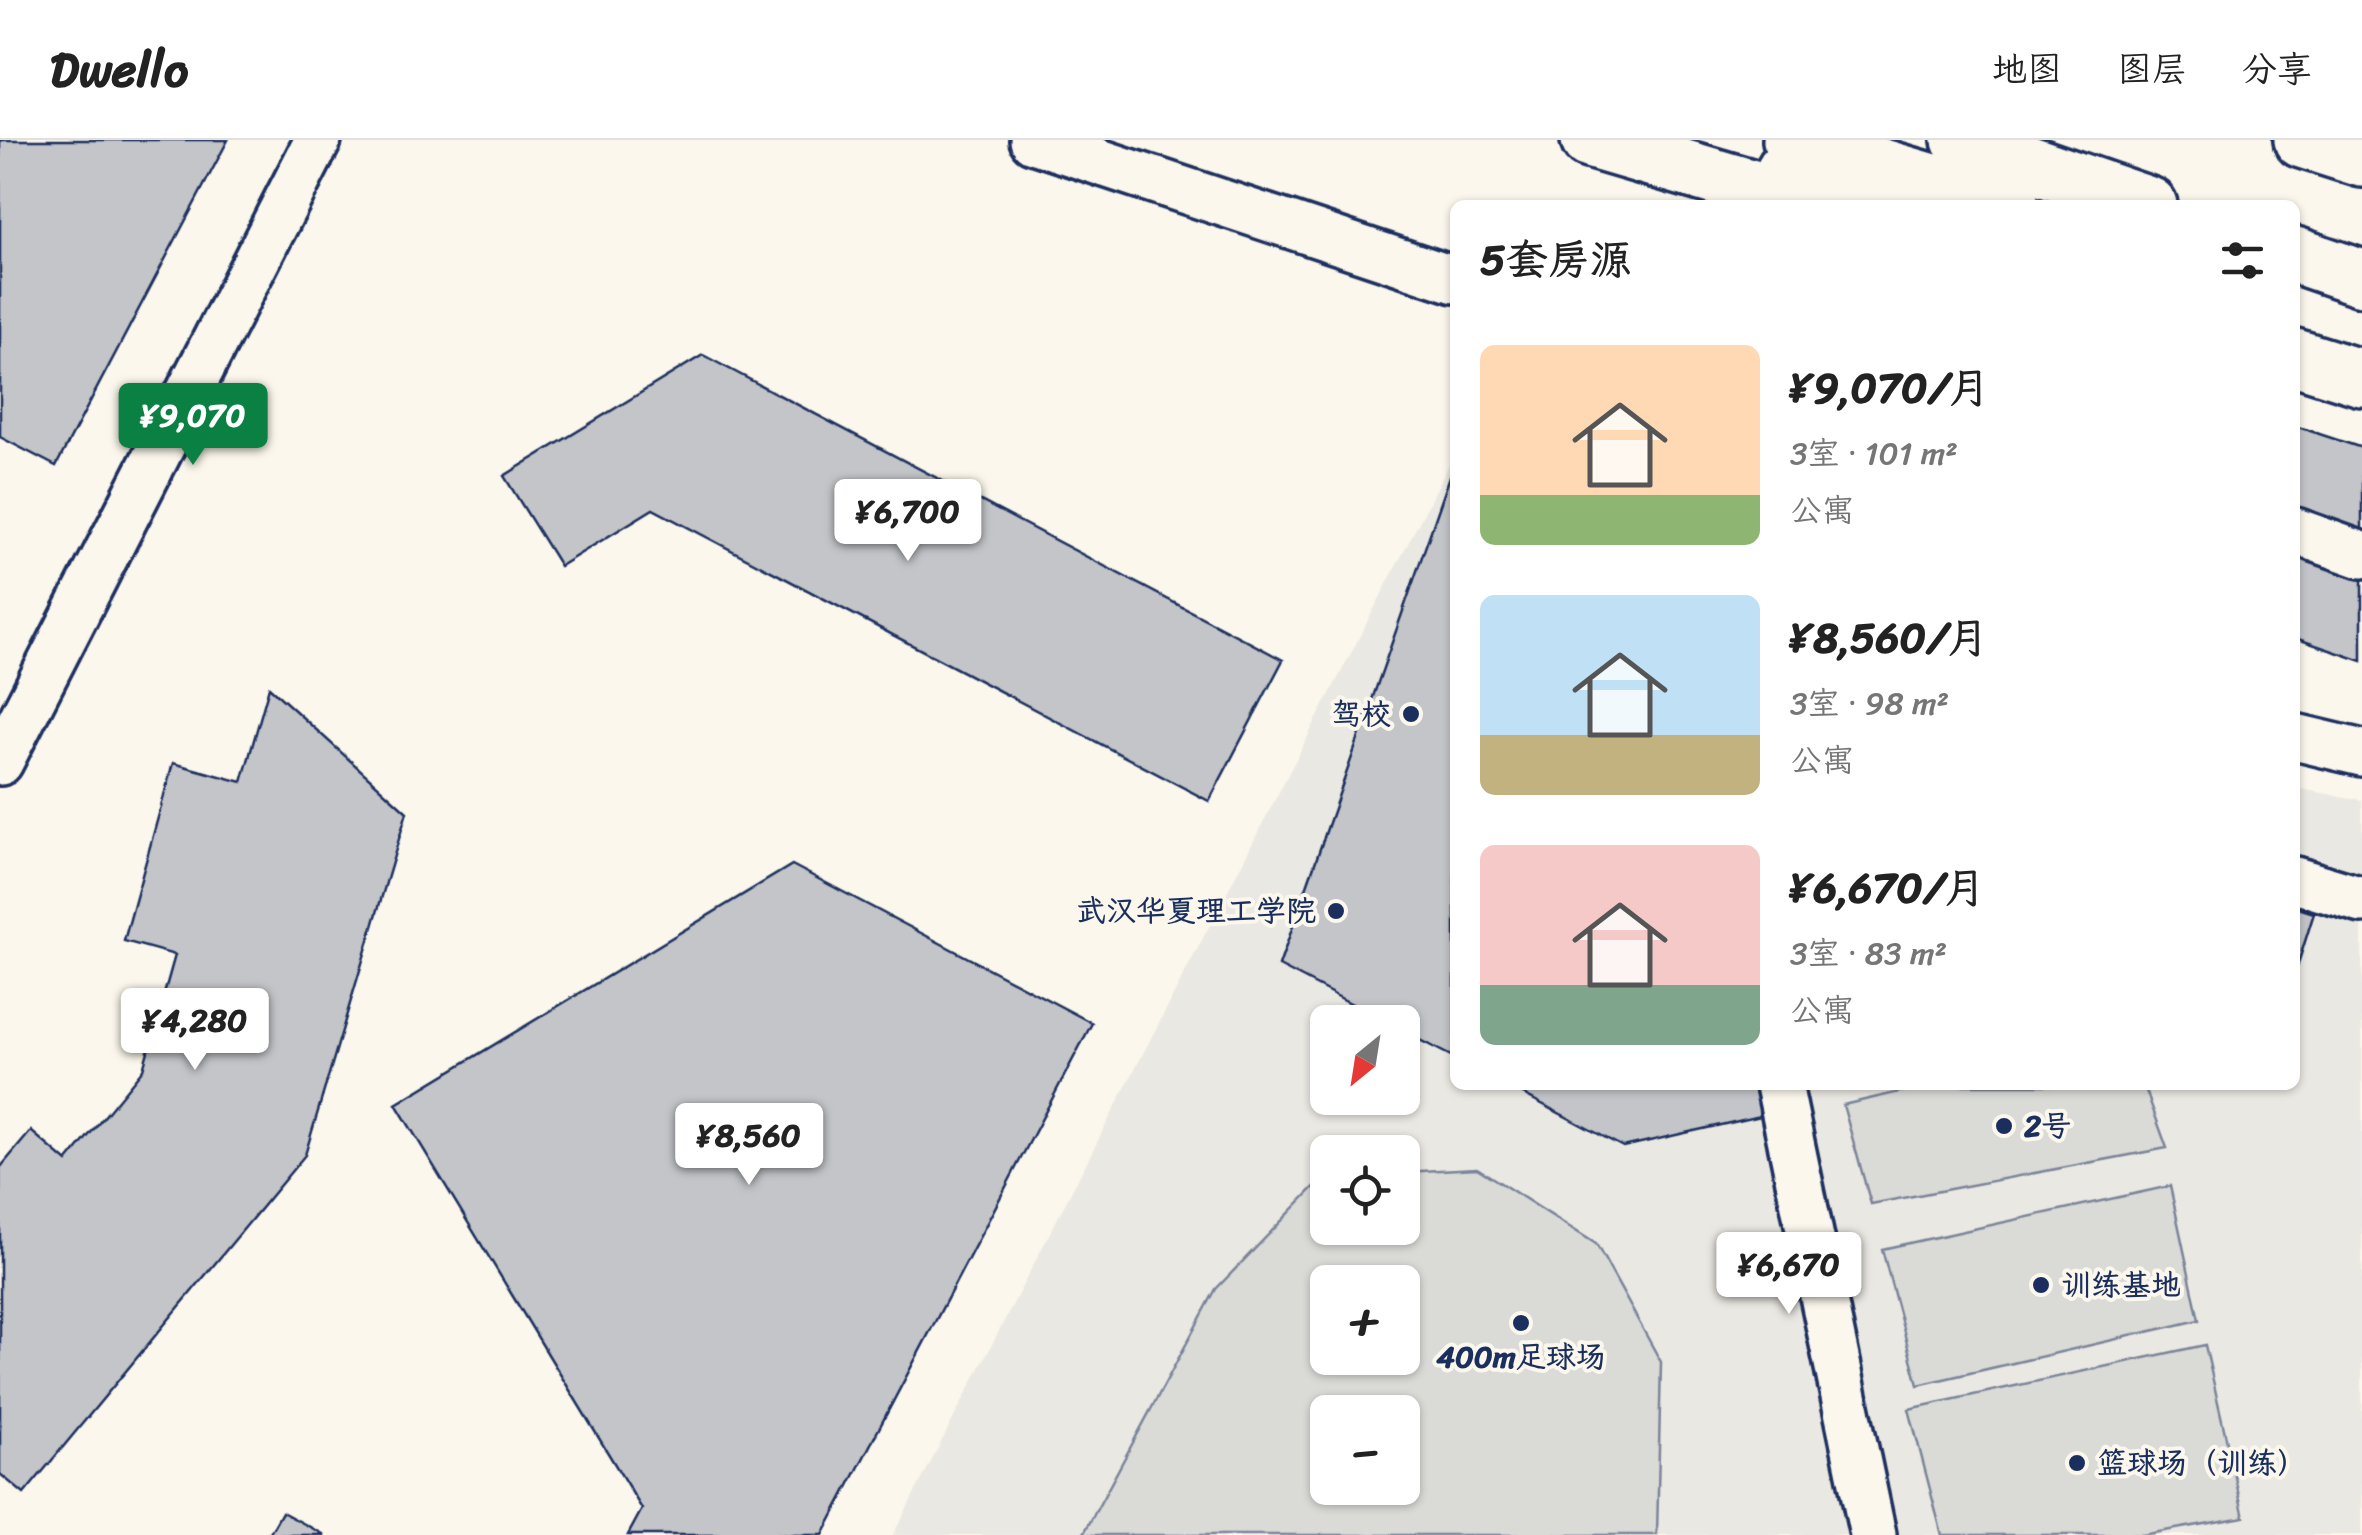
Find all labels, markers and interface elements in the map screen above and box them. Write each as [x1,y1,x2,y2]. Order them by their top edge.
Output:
text: Dwello [50,27,188,112]
text: 地图 [1992,38,2062,100]
text: 图层 [2117,38,2187,100]
text: 分享 [2242,38,2312,100]
text: 5套房源 [1480,223,1632,297]
icon: filters [2215,233,2270,288]
text: ¥9,070/月 [1790,351,1990,425]
pin: ¥9,070 [112,383,274,468]
icon: home [1560,385,1680,505]
text: ¥9,070 [141,387,245,444]
text: 3室 · 101 m² [1790,425,1958,482]
pin: ¥6,700 [827,479,989,564]
text: 公寓 [1790,482,1854,539]
text: ¥6,700 [856,483,960,540]
text: ¥8,560/月 [1790,601,1989,675]
icon: home [1560,635,1680,755]
text: 3室 · 98 m² [1790,675,1949,732]
place label: 驾校 [1331,687,1391,741]
marker: 驾校 [1400,703,1422,725]
text: 公寓 [1790,732,1854,789]
text: ¥6,670/月 [1790,851,1986,925]
place label: 武汉华夏理工学院 [1076,884,1316,938]
icon: home [1560,885,1680,1005]
marker: 武汉华夏理工学院 [1325,900,1347,922]
text: 3室 · 83 m² [1790,925,1947,982]
text: 公寓 [1790,982,1854,1039]
pin: ¥4,280 [114,988,276,1073]
text: ¥4,280 [143,992,247,1049]
north arrow [1310,1005,1420,1115]
map controls [1310,1005,1420,1505]
place label: 2号 [2024,1099,2071,1153]
pin: ¥8,560 [668,1103,830,1188]
text: ¥8,560 [697,1107,801,1164]
marker: 2号 [1993,1115,2015,1137]
button: locate [1310,1135,1420,1245]
pin: ¥6,670 [1708,1232,1870,1317]
text: ¥6,670 [1738,1236,1840,1293]
place label: 训练基地 [2061,1258,2181,1312]
button: + [1310,1265,1420,1375]
marker: 训练基地 [2030,1274,2052,1296]
marker: 400m足球场 [1510,1312,1532,1334]
place label: 400m足球场 [1436,1330,1606,1384]
button: − [1310,1395,1420,1505]
place label: 篮球场（训练） [2097,1436,2307,1490]
marker: 篮球场（训练） [2066,1452,2088,1474]

